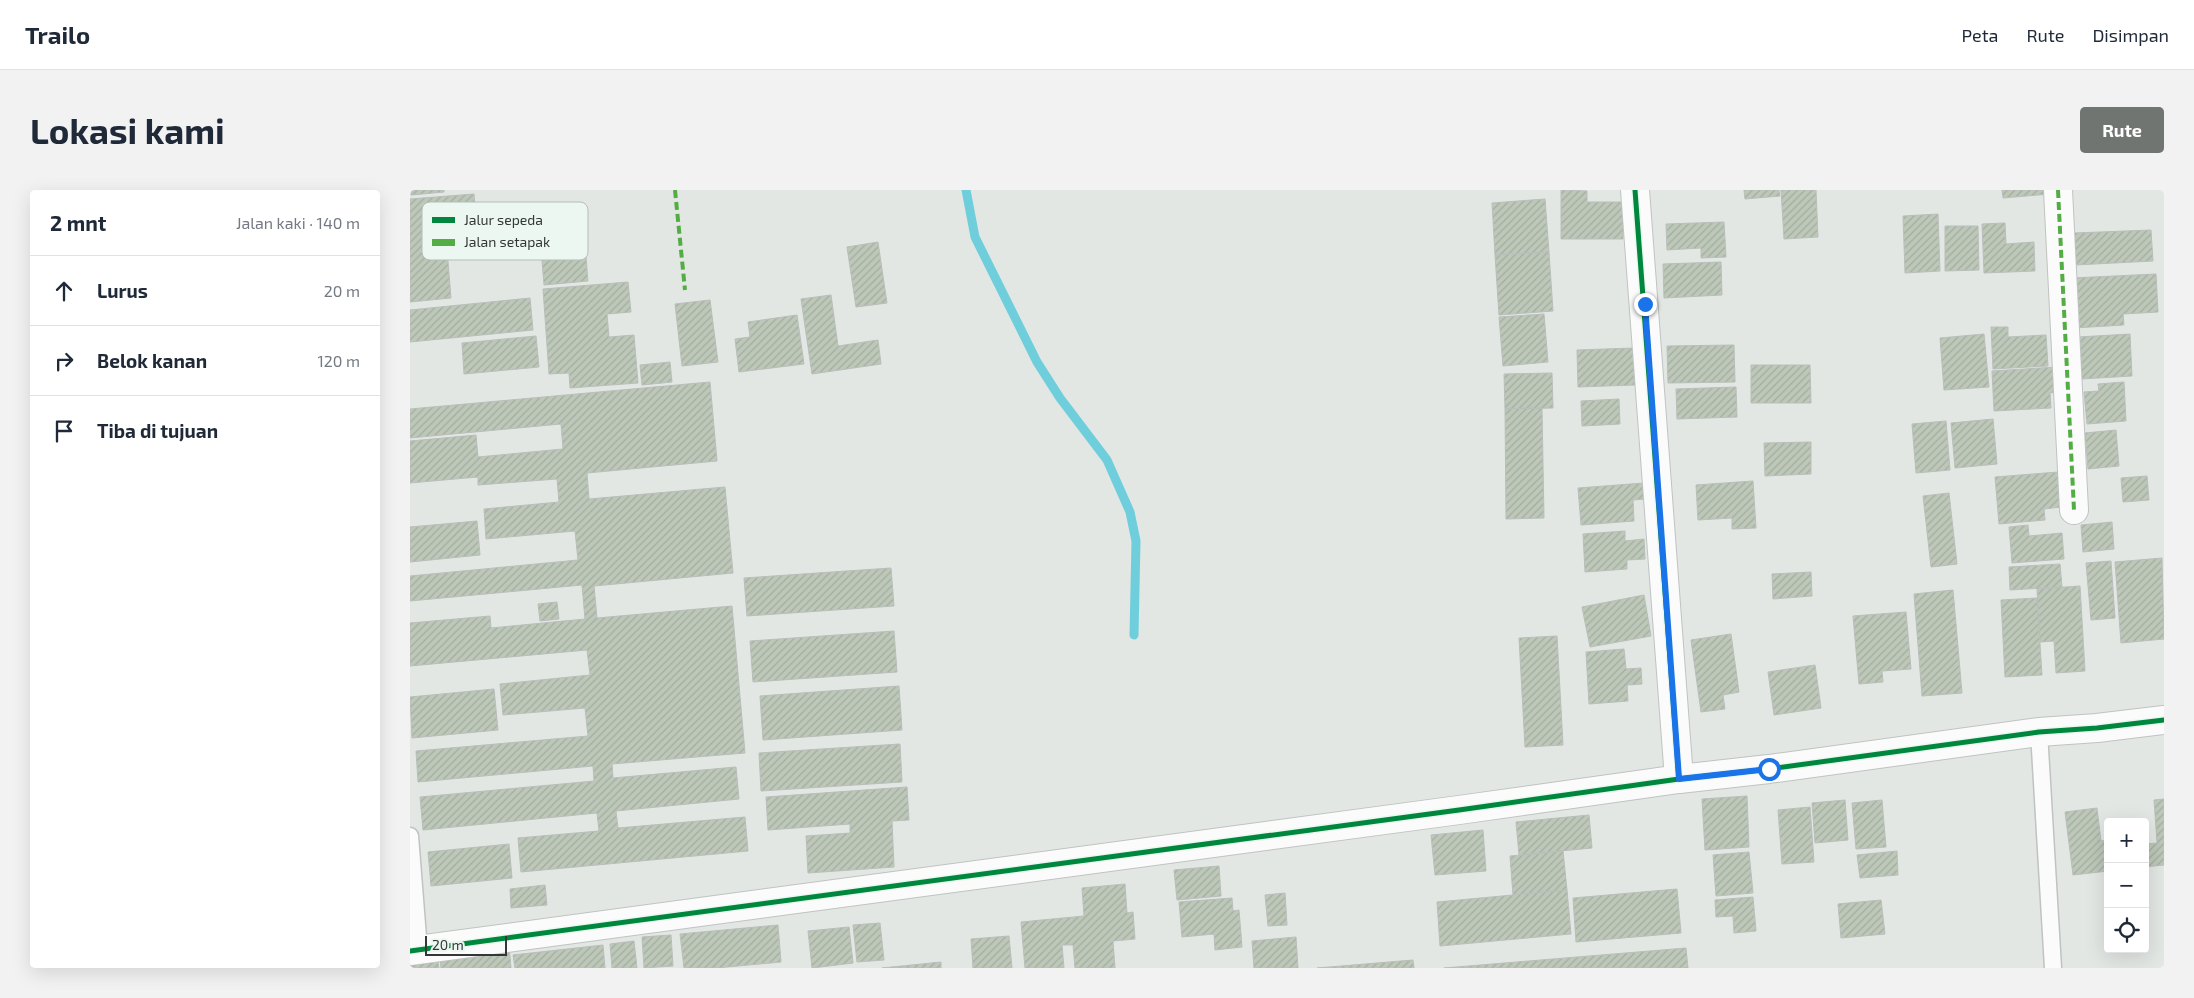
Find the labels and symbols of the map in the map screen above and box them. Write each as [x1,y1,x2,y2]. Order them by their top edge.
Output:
legend [422,202,588,260]
text: Jalur sepeda [464,211,543,228]
text: Jalan setapak [464,233,550,250]
route end [1634,293,1657,316]
route start [1758,758,1781,781]
scale bar [425,933,508,956]

